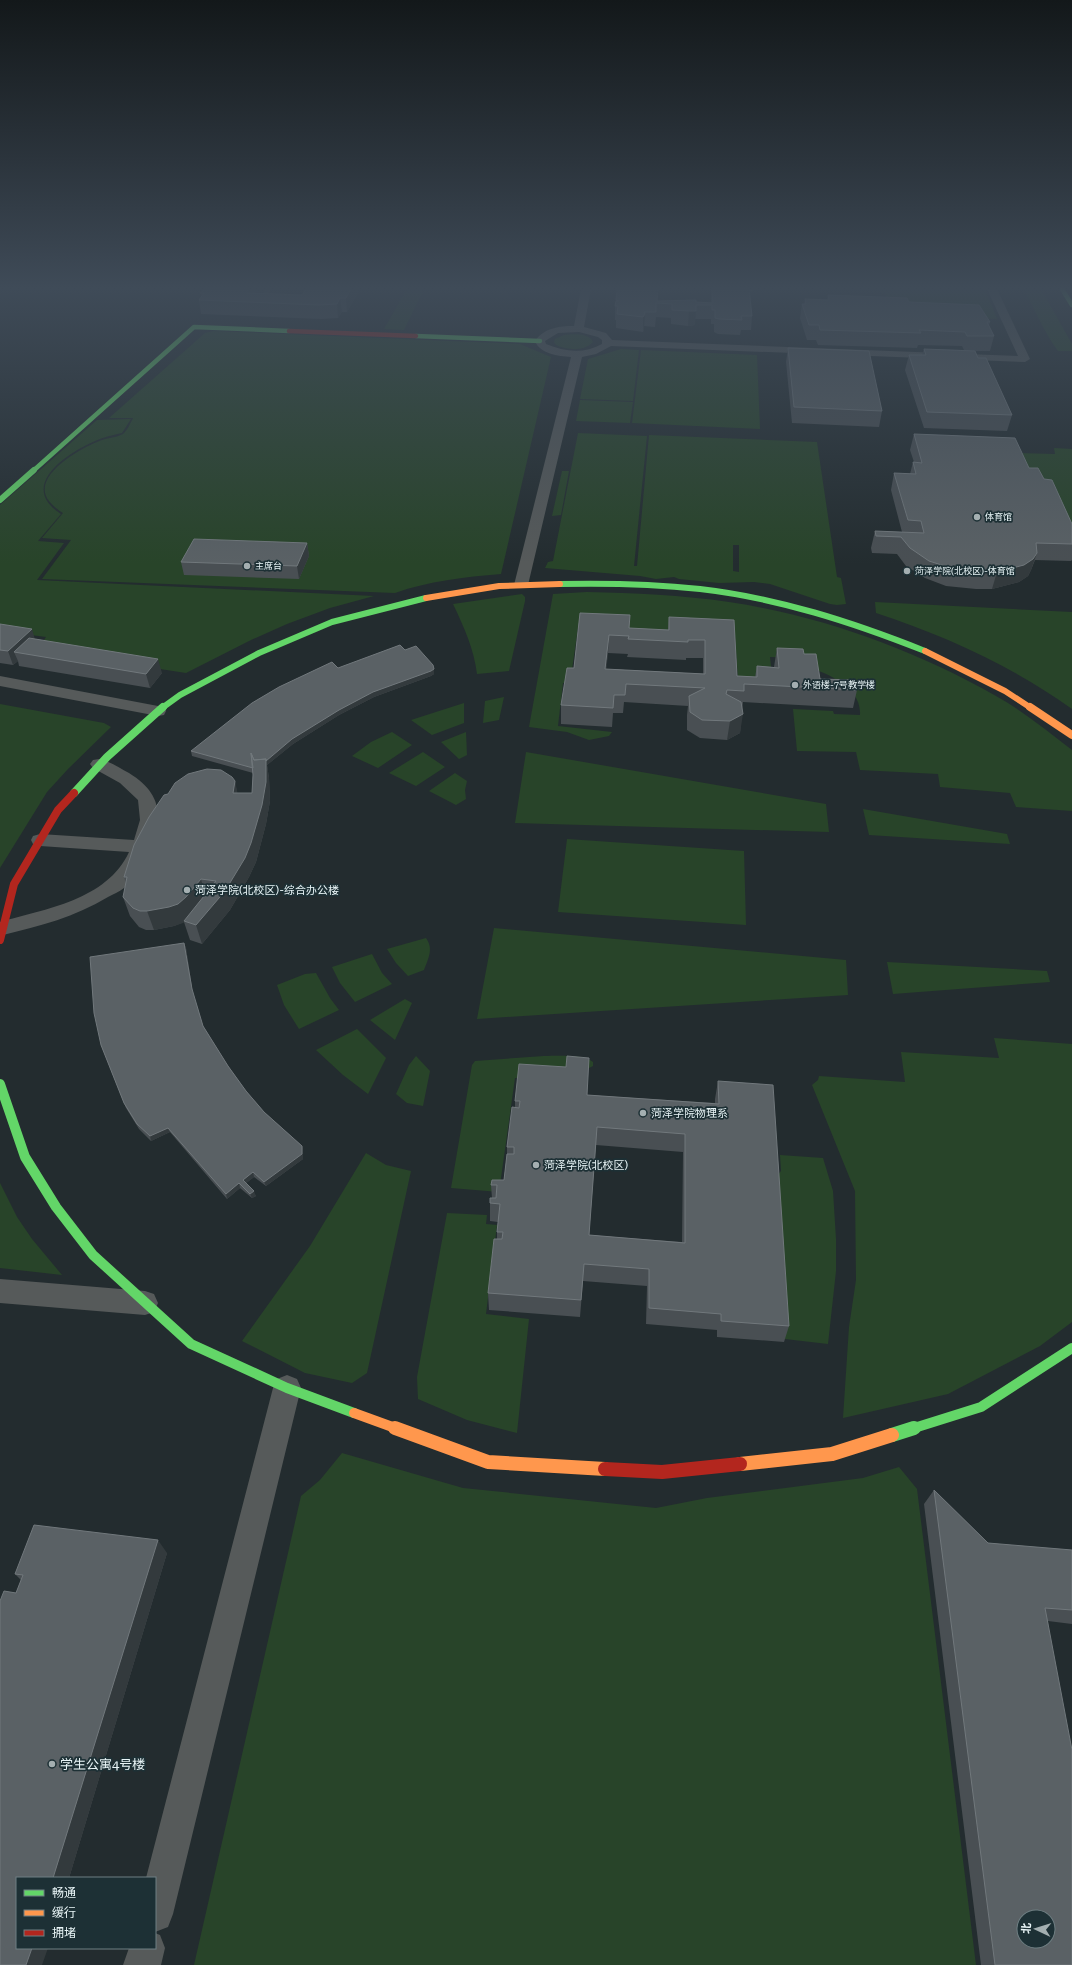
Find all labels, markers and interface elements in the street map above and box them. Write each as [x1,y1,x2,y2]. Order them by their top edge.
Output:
marker: 体育馆 [972,512,982,522]
place label: 体育馆 [985,512,1012,522]
marker: 主席台 [242,561,252,571]
place label: 主席台 [255,561,282,571]
place label: 菏泽学院(北校区)-体育馆 [915,565,1015,576]
marker: 菏泽学院(北校区)-体育馆 [902,566,912,576]
marker: 外语楼-7号教学楼 [790,680,800,690]
place label: 外语楼-7号教学楼 [803,680,875,690]
place label: 菏泽学院(北校区)-综合办公楼 [195,884,339,897]
marker: 菏泽学院(北校区)-综合办公楼 [182,885,192,895]
place label: 菏泽学院物理系 [651,1107,728,1120]
marker: 菏泽学院物理系 [638,1108,648,1118]
place label: 菏泽学院(北校区) [544,1159,629,1172]
marker: 菏泽学院(北校区) [531,1160,541,1170]
place label: 学生公寓4号楼 [60,1757,145,1772]
marker: 学生公寓4号楼 [47,1759,57,1769]
legend [16,1877,156,1949]
text: 畅通 [52,1886,76,1900]
text: 缓行 [52,1906,76,1920]
north arrow [1016,1909,1056,1949]
text: 北 [1020,1922,1033,1934]
text: 拥堵 [52,1926,76,1940]

